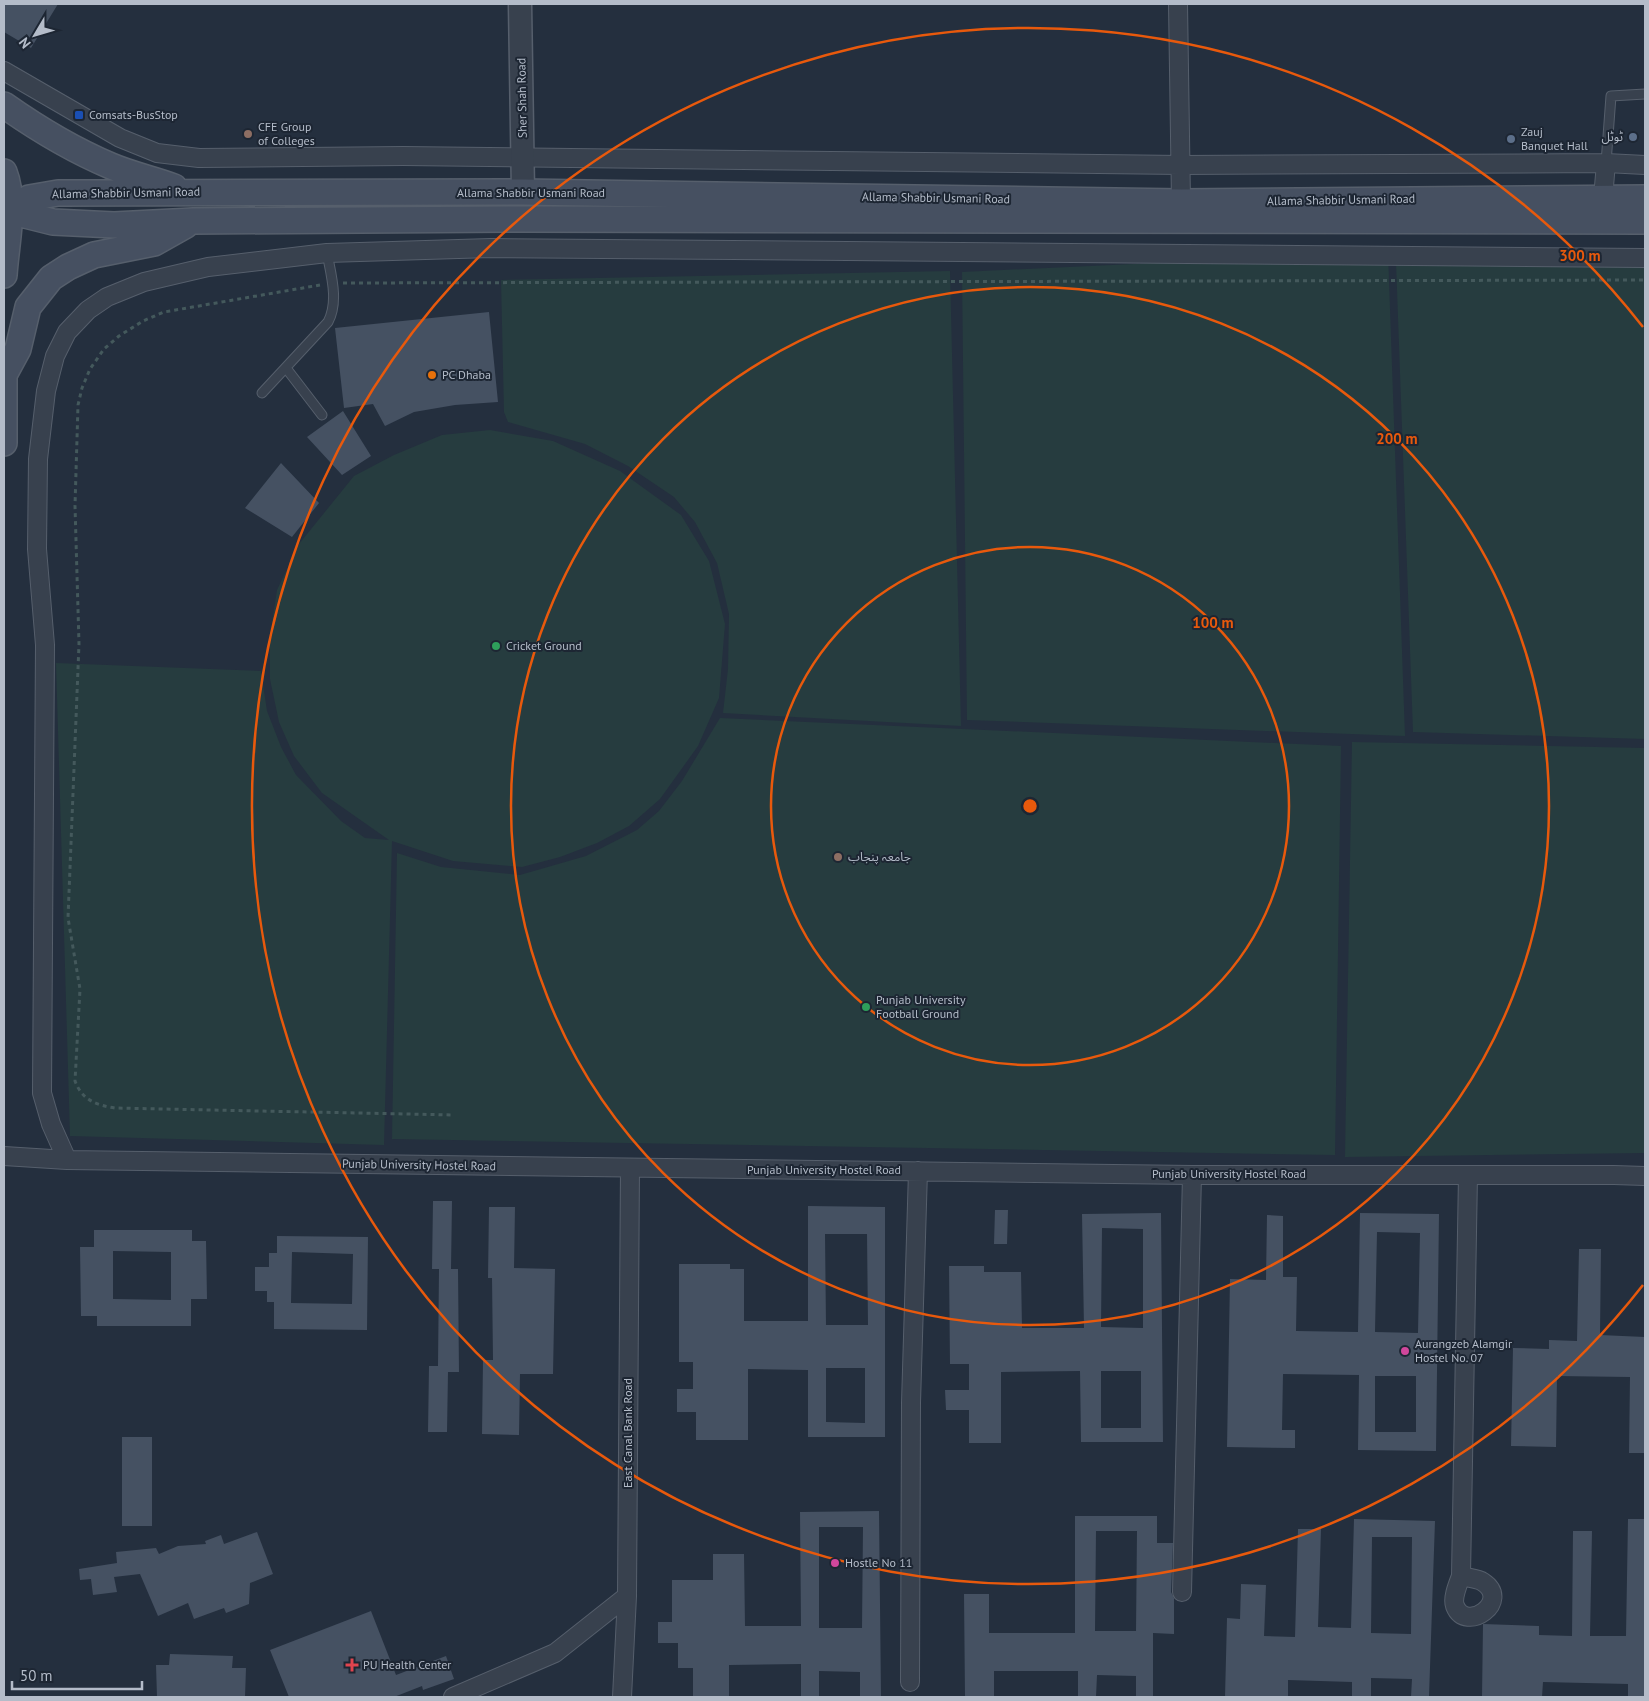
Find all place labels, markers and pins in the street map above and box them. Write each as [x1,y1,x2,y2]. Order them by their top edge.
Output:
place label: Comsats-BusStop [89,107,178,122]
marker: Comsats-BusStop [73,109,85,121]
place label: CFE Group of Colleges [258,119,315,148]
place label: Zauj Banquet Hall [1521,124,1588,153]
marker: CFE Group of Colleges [242,128,254,140]
place label: ٹوٹل [1601,129,1624,144]
marker: ٹوٹل [1627,131,1639,143]
marker: Zauj Banquet Hall [1505,133,1517,145]
place label: PC Dhaba [442,367,491,382]
marker: PC Dhaba [426,369,438,381]
place label: Cricket Ground [506,638,582,653]
marker: Cricket Ground [490,640,502,652]
centre of rings [1021,797,1039,815]
place label: جامعہ پنجاب [848,849,911,865]
marker: جامعہ پنجاب [832,851,844,863]
place label: Punjab University Football Ground [876,992,966,1021]
marker: Punjab University Football Ground [860,1001,872,1013]
place label: Aurangzeb Alamgir Hostel No. 07 [1415,1336,1512,1365]
marker: Aurangzeb Alamgir Hostel No. 07 [1399,1345,1411,1357]
place label: Hostle No 11 [845,1555,912,1570]
marker: Hostle No 11 [829,1557,841,1569]
place label: PU Health Center [363,1657,451,1672]
marker: PU Health Center [345,1658,359,1672]

